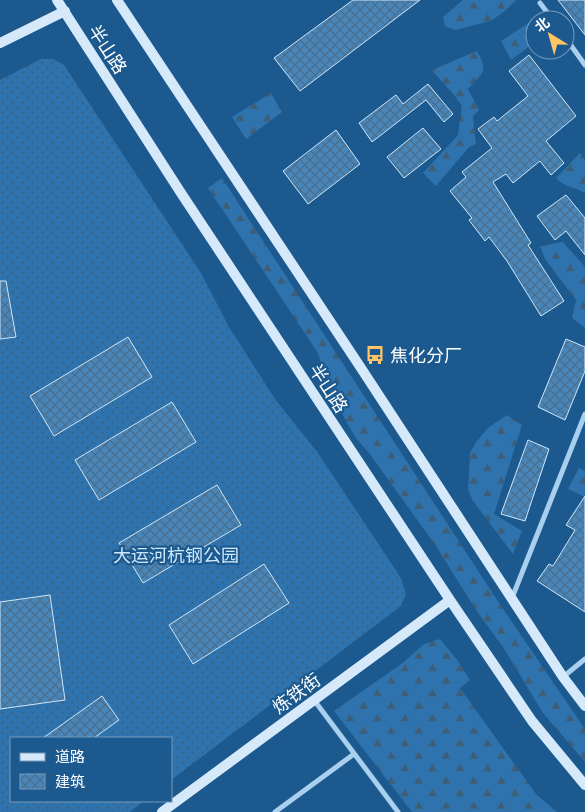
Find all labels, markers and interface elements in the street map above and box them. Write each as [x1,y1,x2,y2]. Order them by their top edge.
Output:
north arrow [525,10,575,60]
text: 北 [531,13,553,35]
street label: 半山路 [84,20,132,78]
bus stop icon: 焦化分厂 [364,344,386,366]
place label: 焦化分厂 [390,344,462,366]
street label: 半山路 [305,359,353,417]
park label: 大运河杭钢公园 [113,544,239,566]
street label: 炼铁街 [268,668,324,718]
legend [10,737,172,802]
text: 道路 [55,747,85,765]
text: 建筑 [55,772,85,790]

